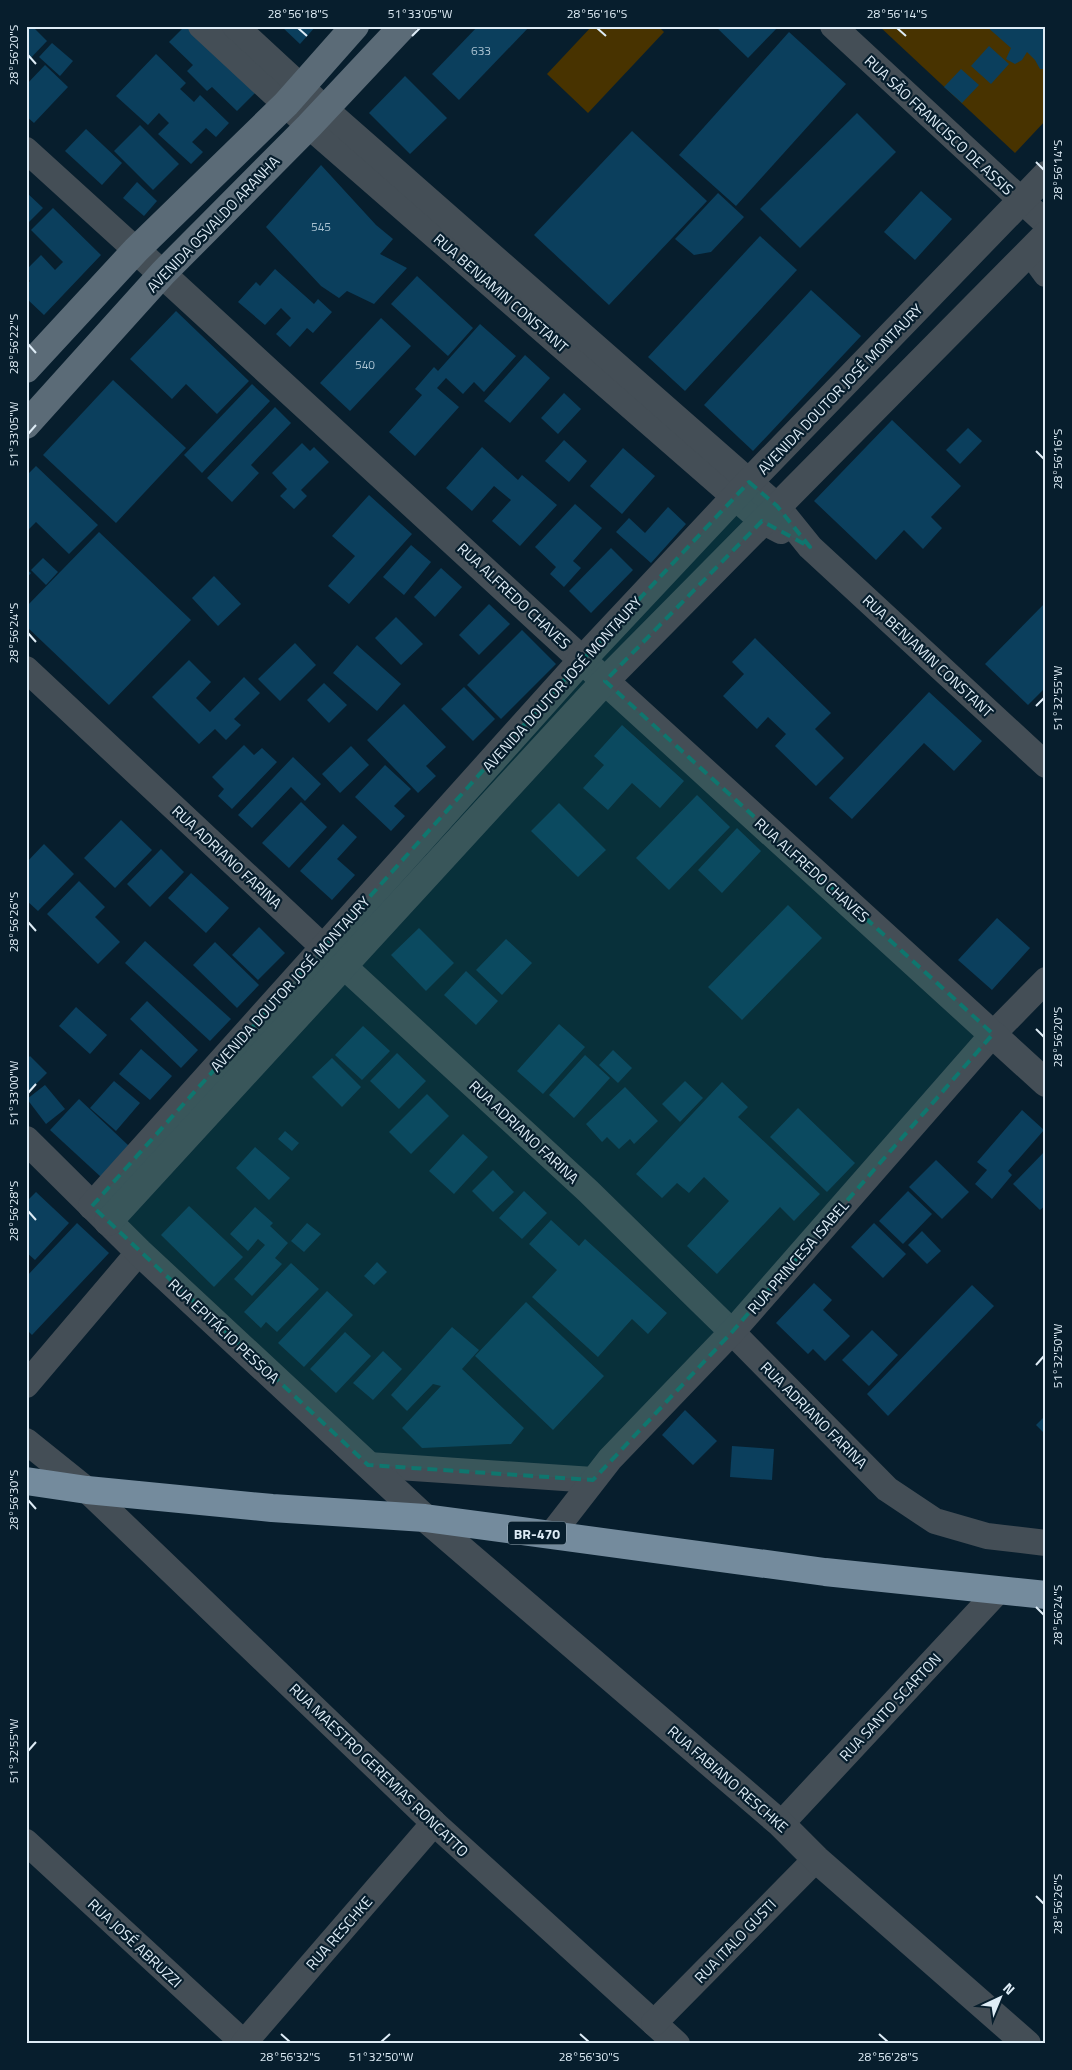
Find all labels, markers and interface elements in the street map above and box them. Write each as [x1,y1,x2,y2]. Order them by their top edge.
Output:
text: 28°56'18"S [268,4,328,23]
text: 51°33'05"W [388,4,453,23]
text: 28°56'16"S [567,4,627,23]
text: 28°56'14"S [867,4,927,23]
text: 28°56'20"S [4,25,23,85]
house number: 633 [471,41,491,60]
street label: RUA SÃO FRANCISCO DE ASSIS [859,50,1019,200]
text: 28°56'14"S [1048,140,1067,200]
street label: AVENIDA OSVALDO ARANHA [141,150,285,298]
house number: 545 [311,217,331,236]
street label: RUA BENJAMIN CONSTANT [429,228,574,358]
street label: AVENIDA DOUTOR JOSÉ MONTAURY [752,298,928,480]
text: 28°56'22"S [4,314,23,374]
house number: 540 [355,355,375,374]
text: 51°33'05"W [4,401,23,466]
text: 28°56'16"S [1048,429,1067,489]
street label: RUA ALFREDO CHAVES [452,537,576,655]
street label: RUA BENJAMIN CONSTANT [857,589,999,723]
street label: AVENIDA DOUTOR JOSÉ MONTAURY [477,591,647,777]
text: 28°56'24"S [4,603,23,663]
text: 51°32'55"W [1048,665,1067,730]
street label: RUA ADRIANO FARINA [167,800,287,914]
street label: RUA ALFREDO CHAVES [750,812,874,928]
street label: AVENIDA DOUTOR JOSÉ MONTAURY [205,891,375,1077]
text: 28°56'26"S [4,892,23,952]
text: 28°56'20"S [1048,1007,1067,1067]
text: 51°33'00"W [4,1060,23,1125]
street label: RUA ADRIANO FARINA [464,1075,584,1189]
text: 28°56'28"S [4,1181,23,1241]
street label: RUA PRINCESA ISABEL [742,1195,854,1319]
street label: RUA EPITÁCIO PESSOA [163,1273,285,1389]
text: 51°32'50"W [1048,1323,1067,1388]
street label: RUA ADRIANO FARINA [755,1356,873,1474]
text: 28°56'30"S [4,1470,23,1530]
road number: BR-470 [508,1522,566,1545]
text: 28°56'24"S [1048,1585,1067,1645]
street label: RUA SANTO SCARTON [834,1648,946,1766]
street label: RUA MAESTRO GEREMIAS RONCATTO [284,1678,474,1862]
text: 51°32'55"W [4,1718,23,1783]
street label: RUA FABIANO RESCHKE [663,1720,793,1838]
text: 28°56'26"S [1048,1874,1067,1934]
street label: RUA RESCHKE [300,1891,378,1975]
street label: RUA JOSÉ ABRUZZI [83,1893,187,1993]
street label: RUA ITALO GUSTI [689,1894,781,1988]
north arrow [974,1972,1024,2022]
text: N [999,1977,1020,1999]
text: 28°56'32"S [260,2047,320,2066]
text: 51°32'50"W [349,2047,414,2066]
text: 28°56'30"S [559,2047,619,2066]
text: 28°56'28"S [858,2047,918,2066]

